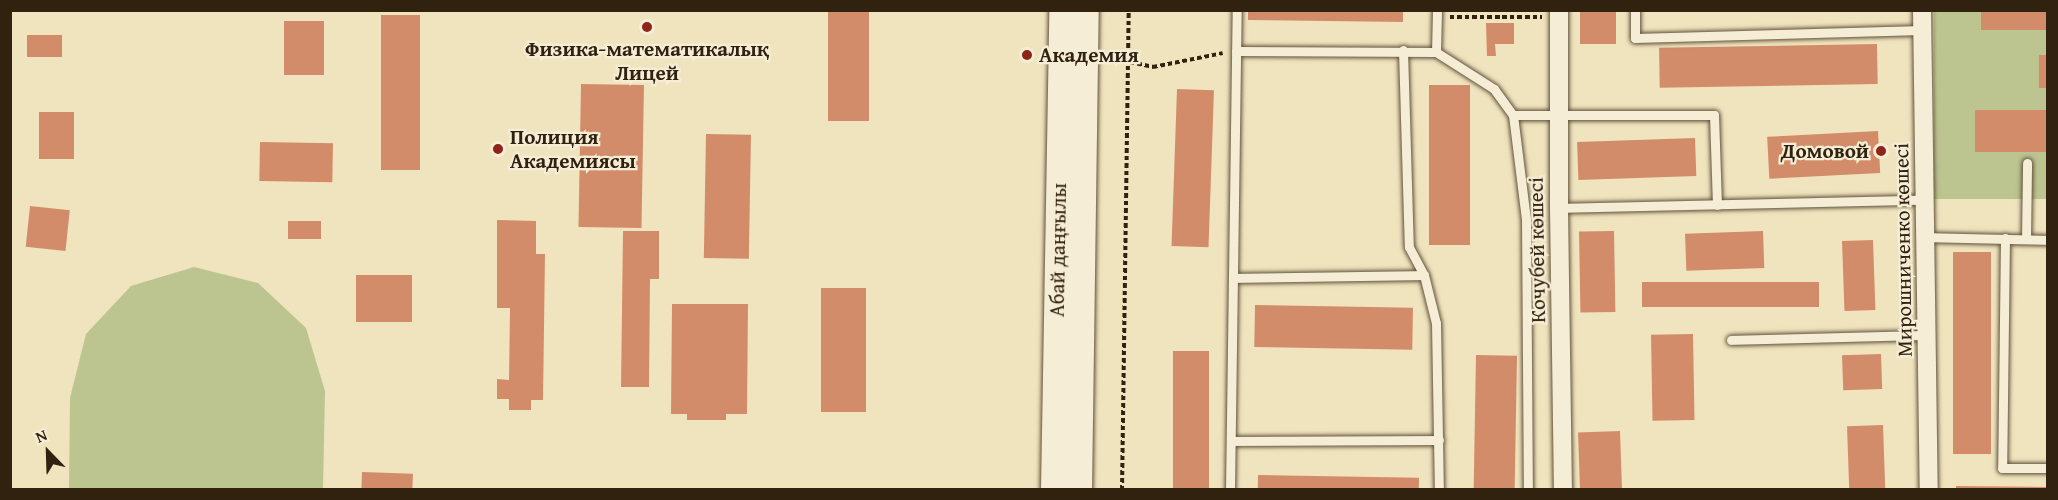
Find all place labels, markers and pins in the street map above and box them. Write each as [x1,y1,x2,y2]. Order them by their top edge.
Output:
marker: Физика-математикалық Лицей [640,20,654,34]
place label: Физика-математикалық Лицей [525,36,769,86]
place label: Академия [1039,42,1139,68]
marker: Академия [1020,48,1034,62]
place label: Полиция Академиясы [510,124,636,174]
place label: Домовой [1781,138,1869,164]
marker: Полиция Академиясы [491,142,505,156]
marker: Домовой [1874,144,1888,158]

